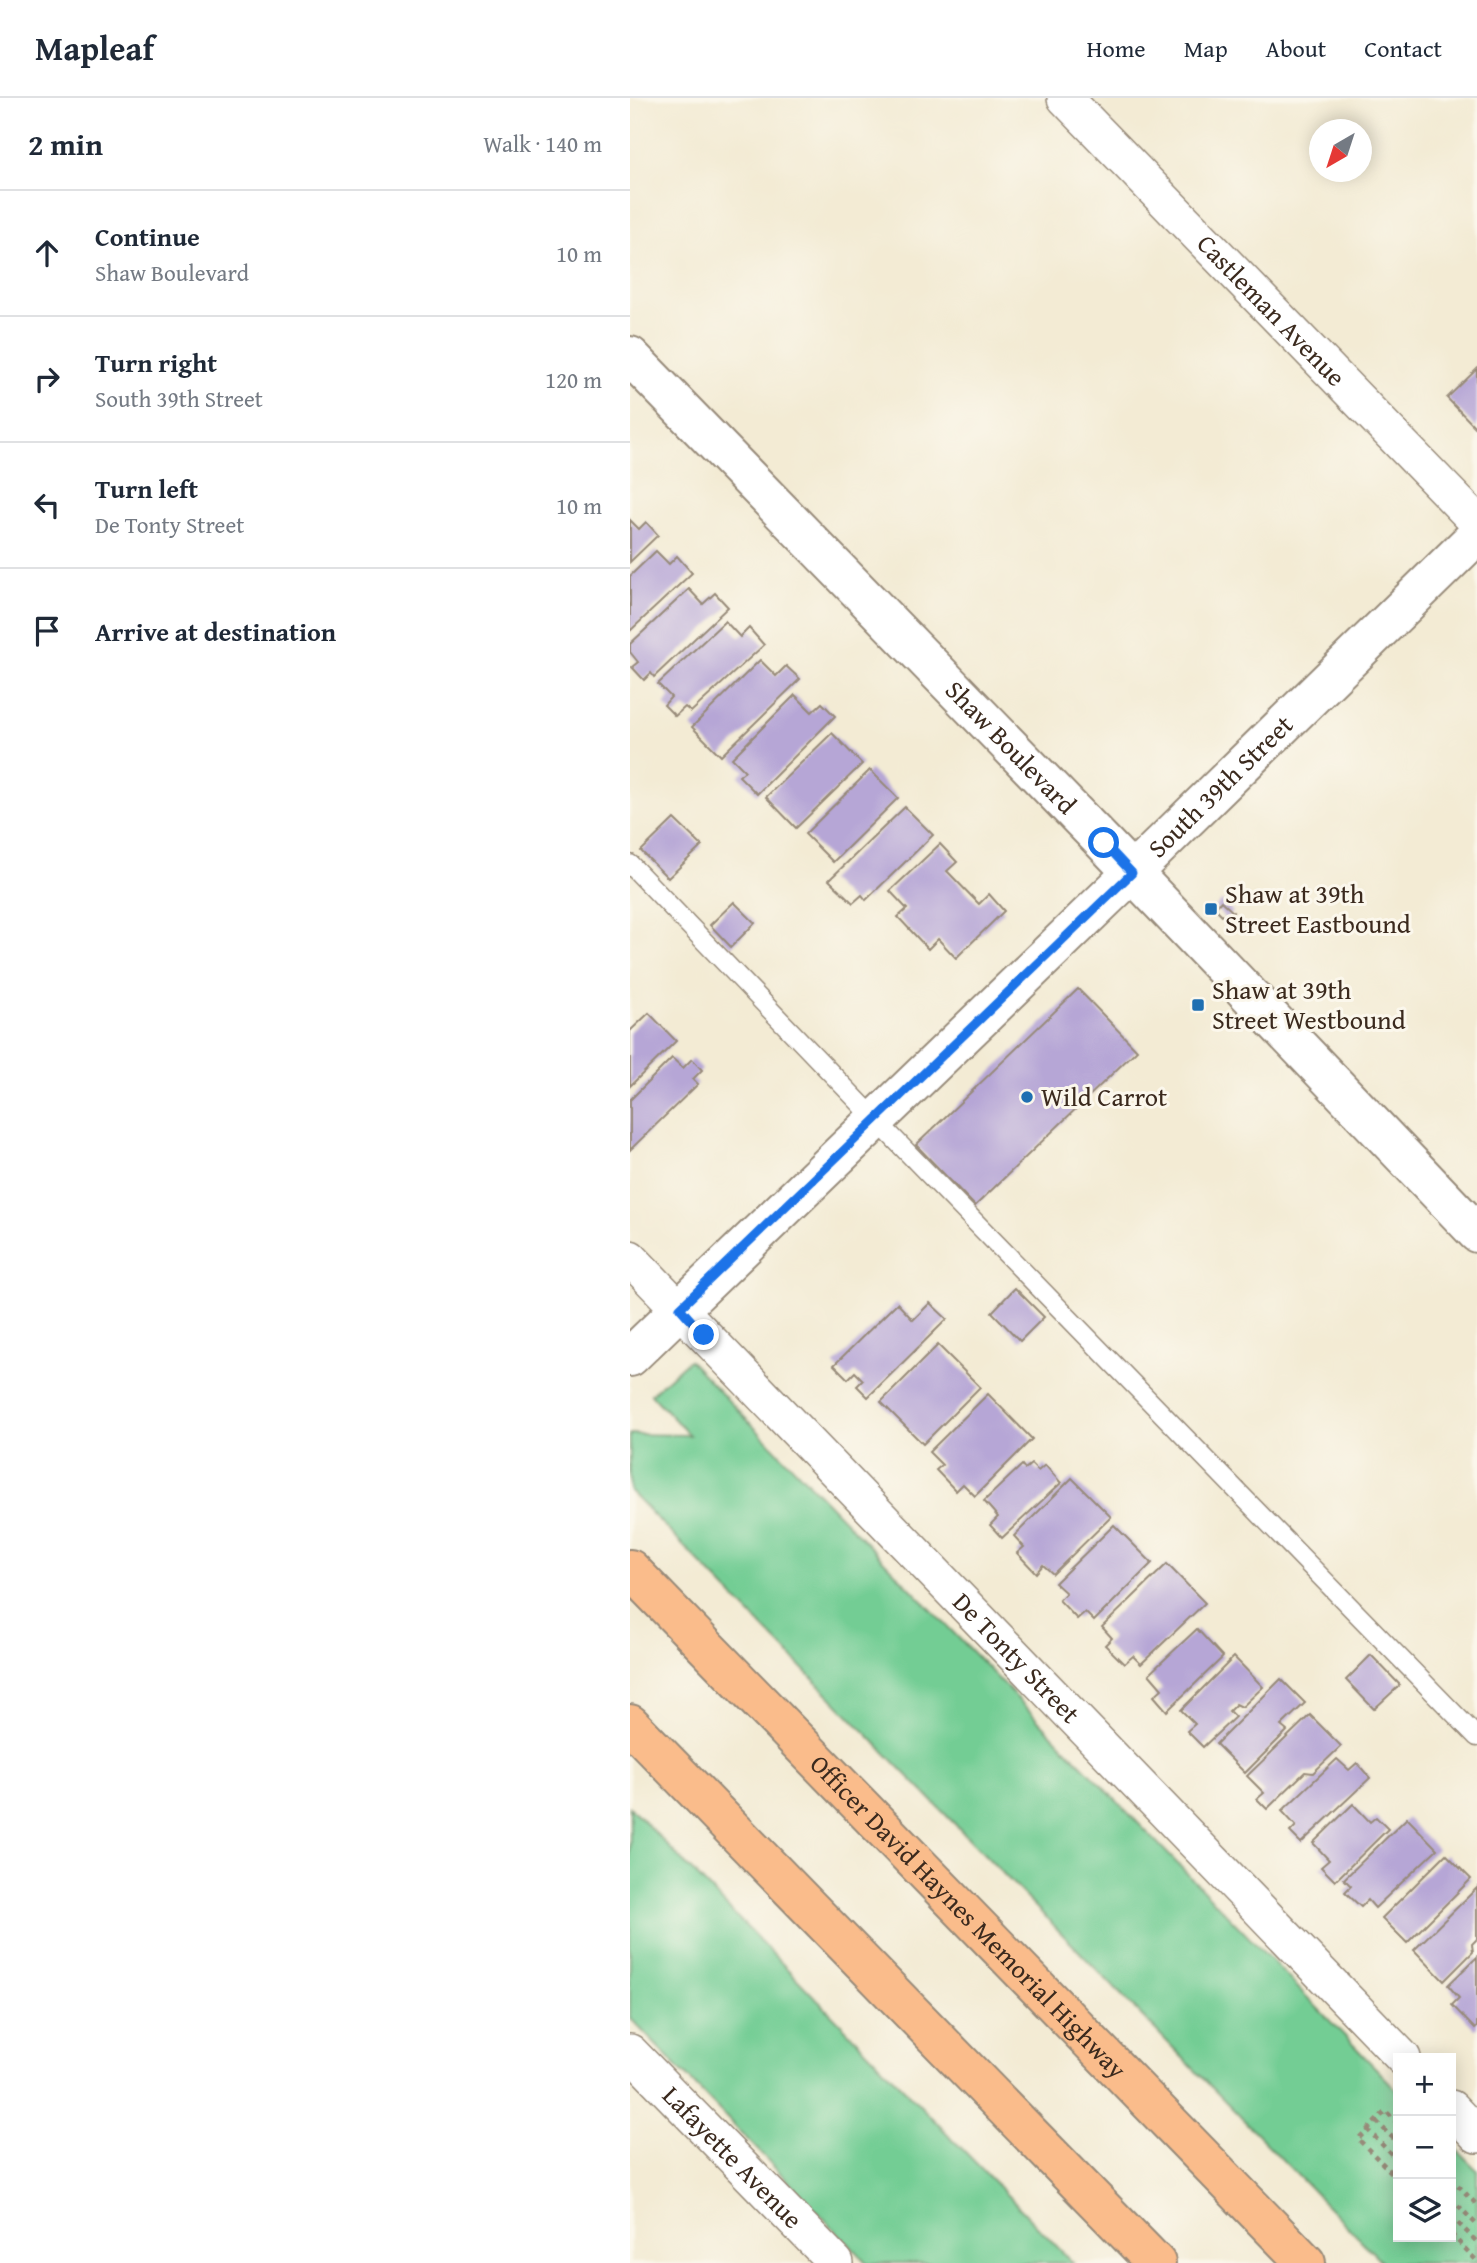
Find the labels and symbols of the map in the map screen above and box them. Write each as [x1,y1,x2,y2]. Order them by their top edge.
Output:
north arrow [1309,119,1372,182]
street label: Castleman Avenue [1188,225,1355,395]
street label: Shaw Boulevard [936,671,1086,823]
street label: South 39th Street [1138,706,1302,867]
route start [1088,827,1119,858]
place label: Shaw at 39th Street Eastbound [1225,874,1411,943]
marker: Shaw at 39th Street Eastbound [1203,901,1219,917]
place label: Shaw at 39th Street Westbound [1212,970,1406,1039]
marker: Shaw at 39th Street Westbound [1190,997,1206,1013]
place label: Wild Carrot [1041,1077,1167,1116]
marker: Wild Carrot [1019,1089,1035,1105]
route end [688,1319,719,1350]
street label: De Tonty Street [944,1583,1089,1732]
street label: Officer David Haynes Memorial Highway [801,1745,1136,2087]
street label: Lafayette Avenue [654,2076,812,2237]

